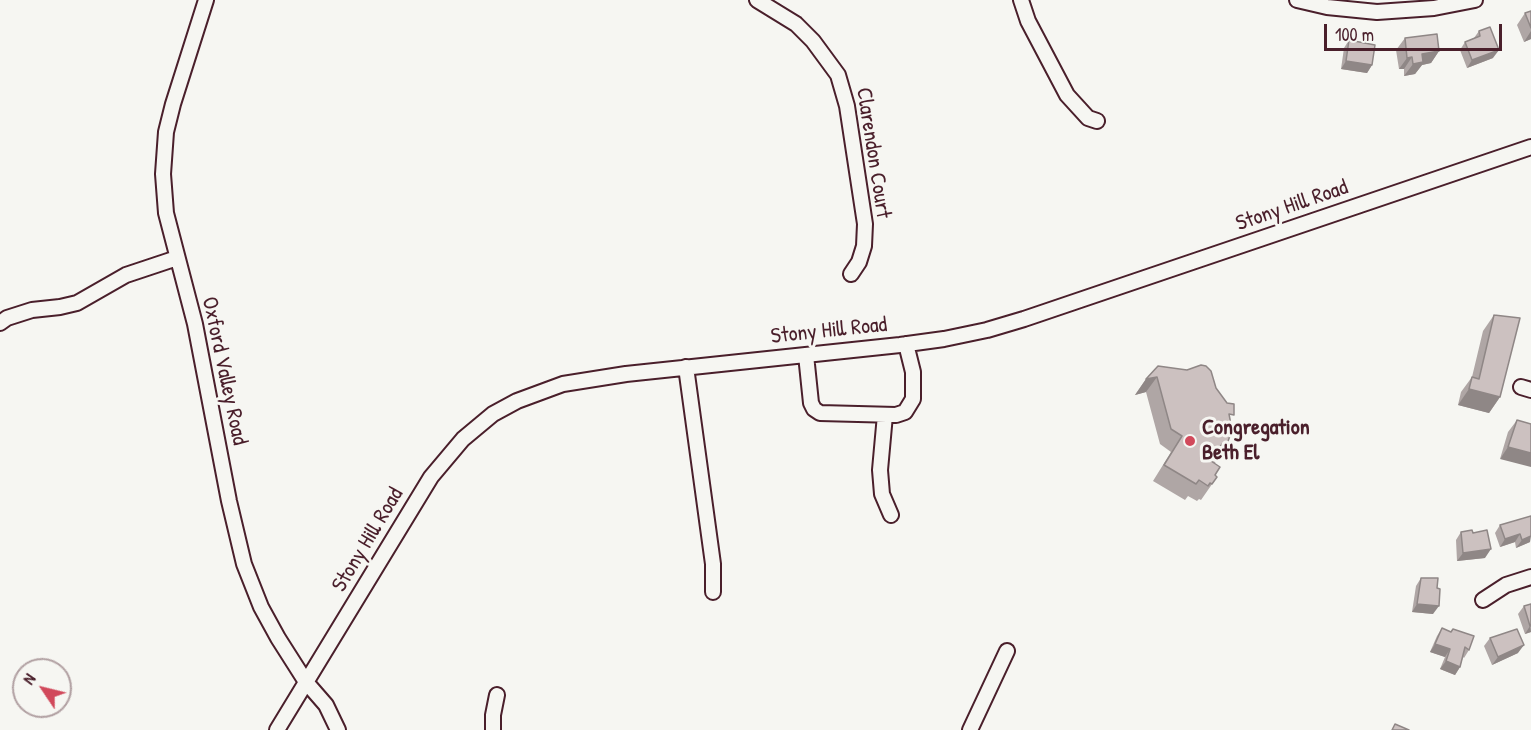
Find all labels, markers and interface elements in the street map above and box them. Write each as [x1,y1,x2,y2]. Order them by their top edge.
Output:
scale bar [1327,12,1506,50]
text: 100 m [1335,22,1374,47]
street label: Clarendon Court [850,86,896,220]
street label: Stony Hill Road [1233,175,1351,237]
street label: Oxford Valley Road [195,295,253,447]
street label: Stony Hill Road [770,312,888,350]
place label: Congregation Beth El [1202,415,1310,466]
marker: Congregation Beth El [1183,434,1197,448]
street label: Stony Hill Road [327,483,409,597]
north arrow [12,658,72,718]
text: N [17,669,40,689]

